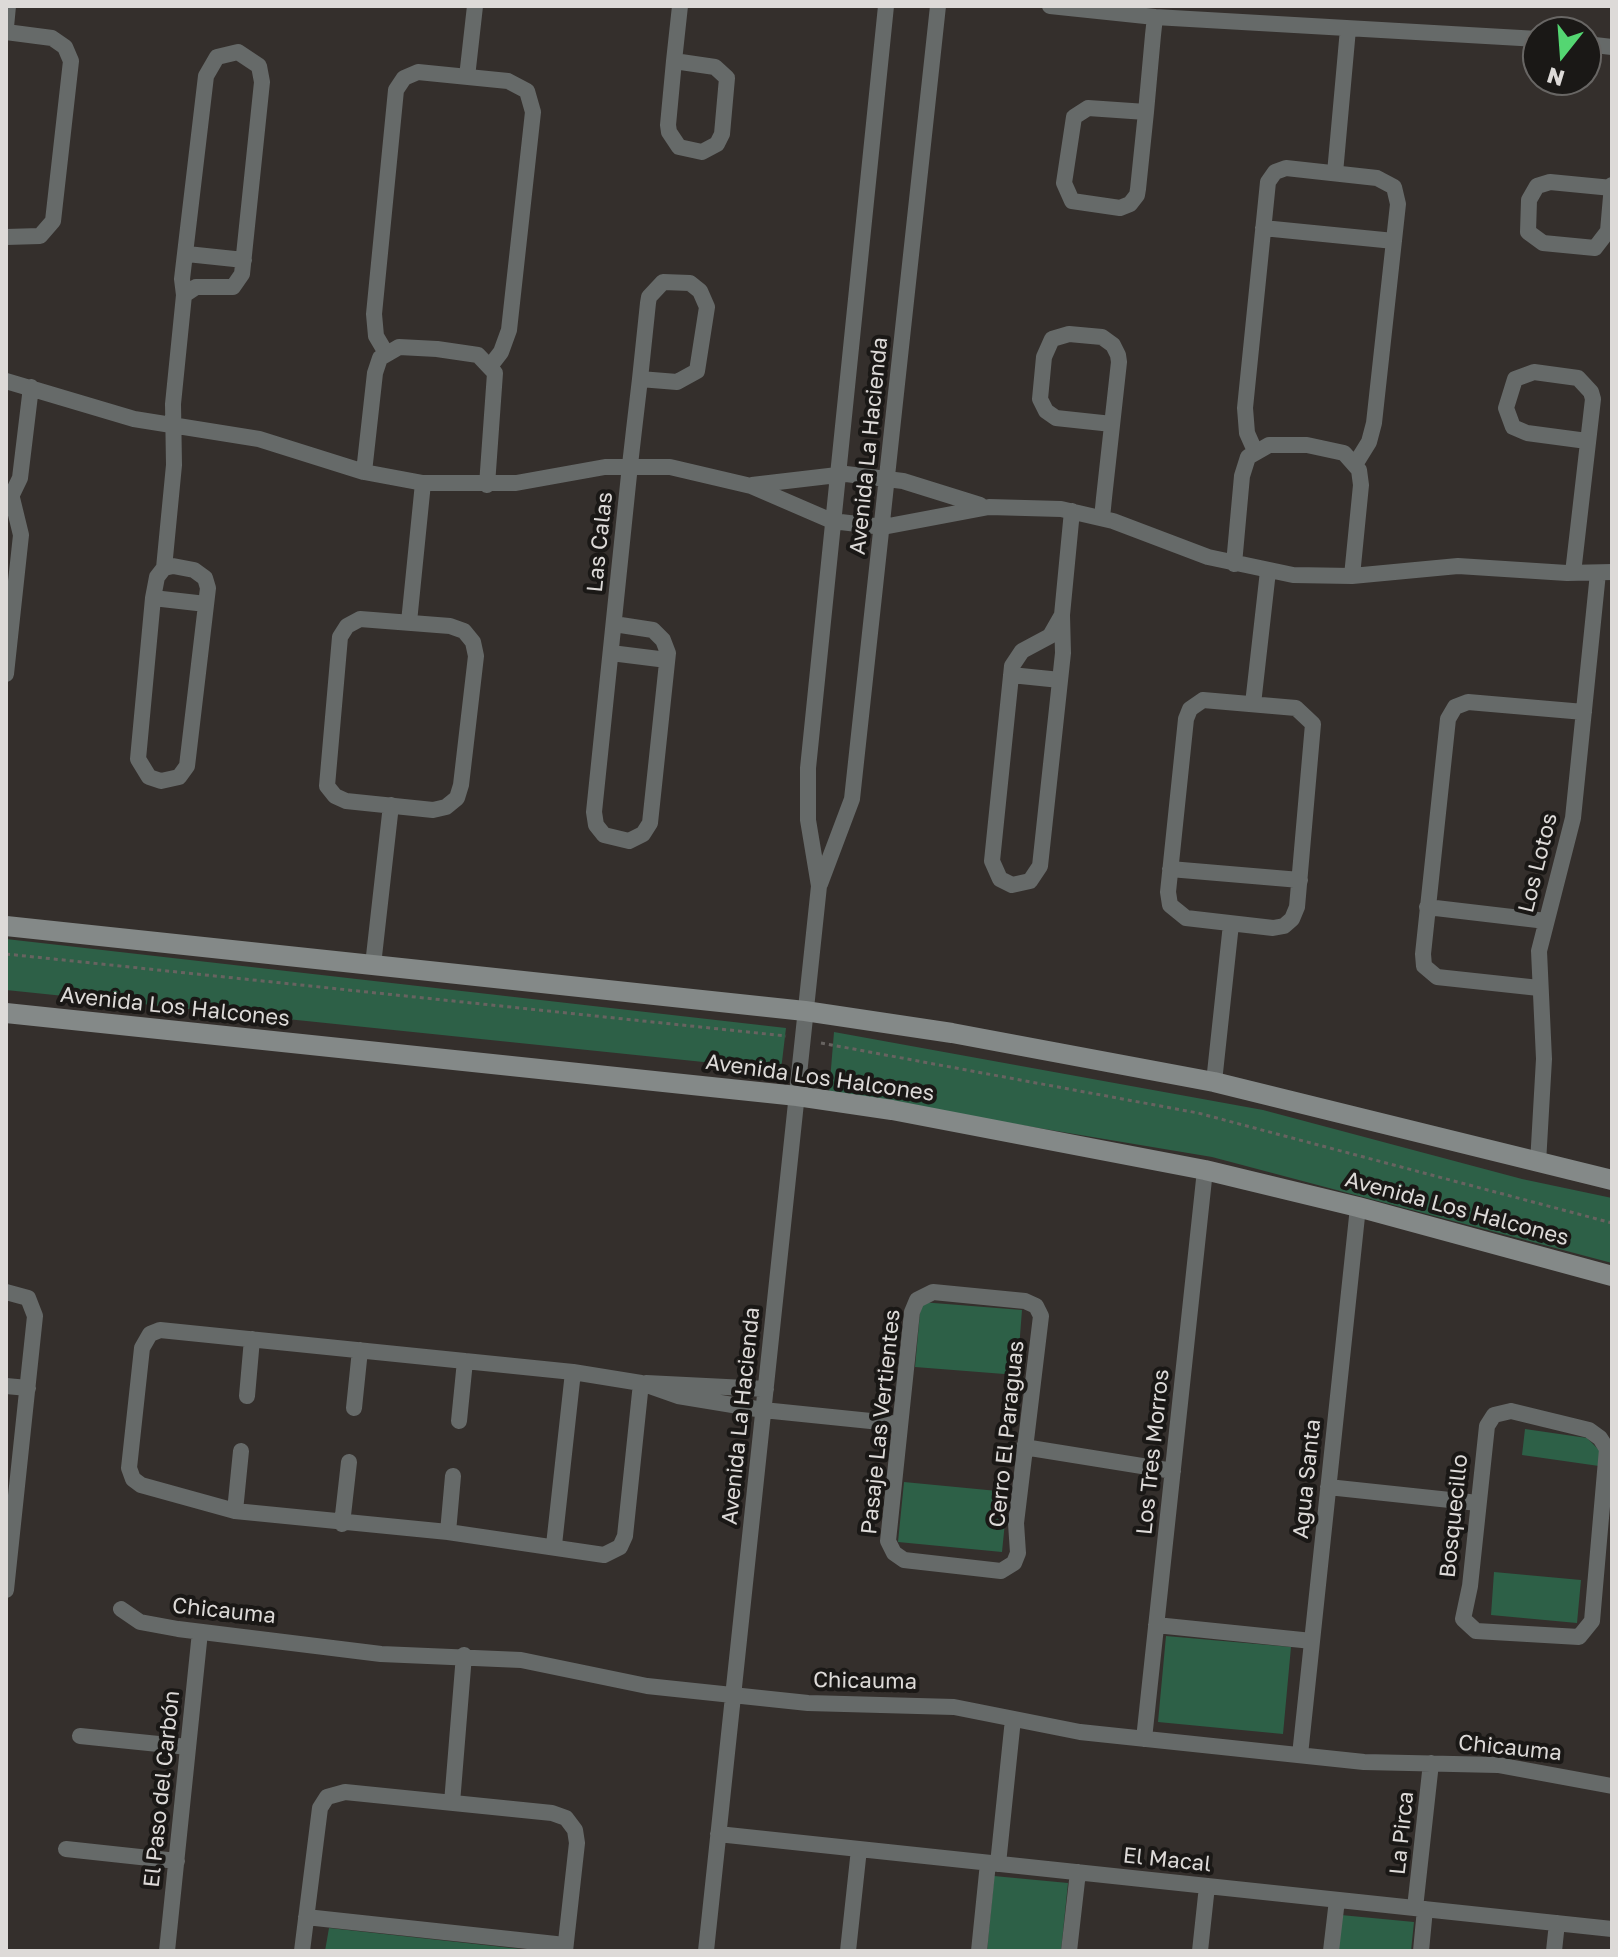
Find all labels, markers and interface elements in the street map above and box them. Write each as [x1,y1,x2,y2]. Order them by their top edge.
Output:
north arrow [1522,16,1602,96]
text: N [1543,62,1567,93]
street label: Avenida La Hacienda [844,336,894,556]
street label: Las Calas [582,490,618,594]
street label: Los Lotos [1513,810,1563,916]
street label: Avenida Los Halcones [59,982,291,1032]
street label: Avenida Los Halcones [704,1049,936,1107]
street label: Avenida Los Halcones [1342,1166,1572,1252]
street label: Avenida La Hacienda [716,1306,766,1526]
street label: Pasaje Las Vertientes [856,1308,906,1536]
street label: Cerro El Paraguas [984,1339,1030,1529]
street label: Los Tres Morros [1131,1368,1175,1536]
street label: Agua Santa [1288,1418,1326,1540]
street label: Bosquecillo [1434,1453,1474,1579]
street label: Chicauma [171,1592,277,1630]
street label: Chicauma [813,1667,917,1695]
street label: El Paso del Carbón [139,1689,185,1889]
street label: Chicauma [1457,1729,1563,1767]
street label: La Pirca [1384,1790,1420,1876]
street label: El Macal [1121,1842,1213,1878]

